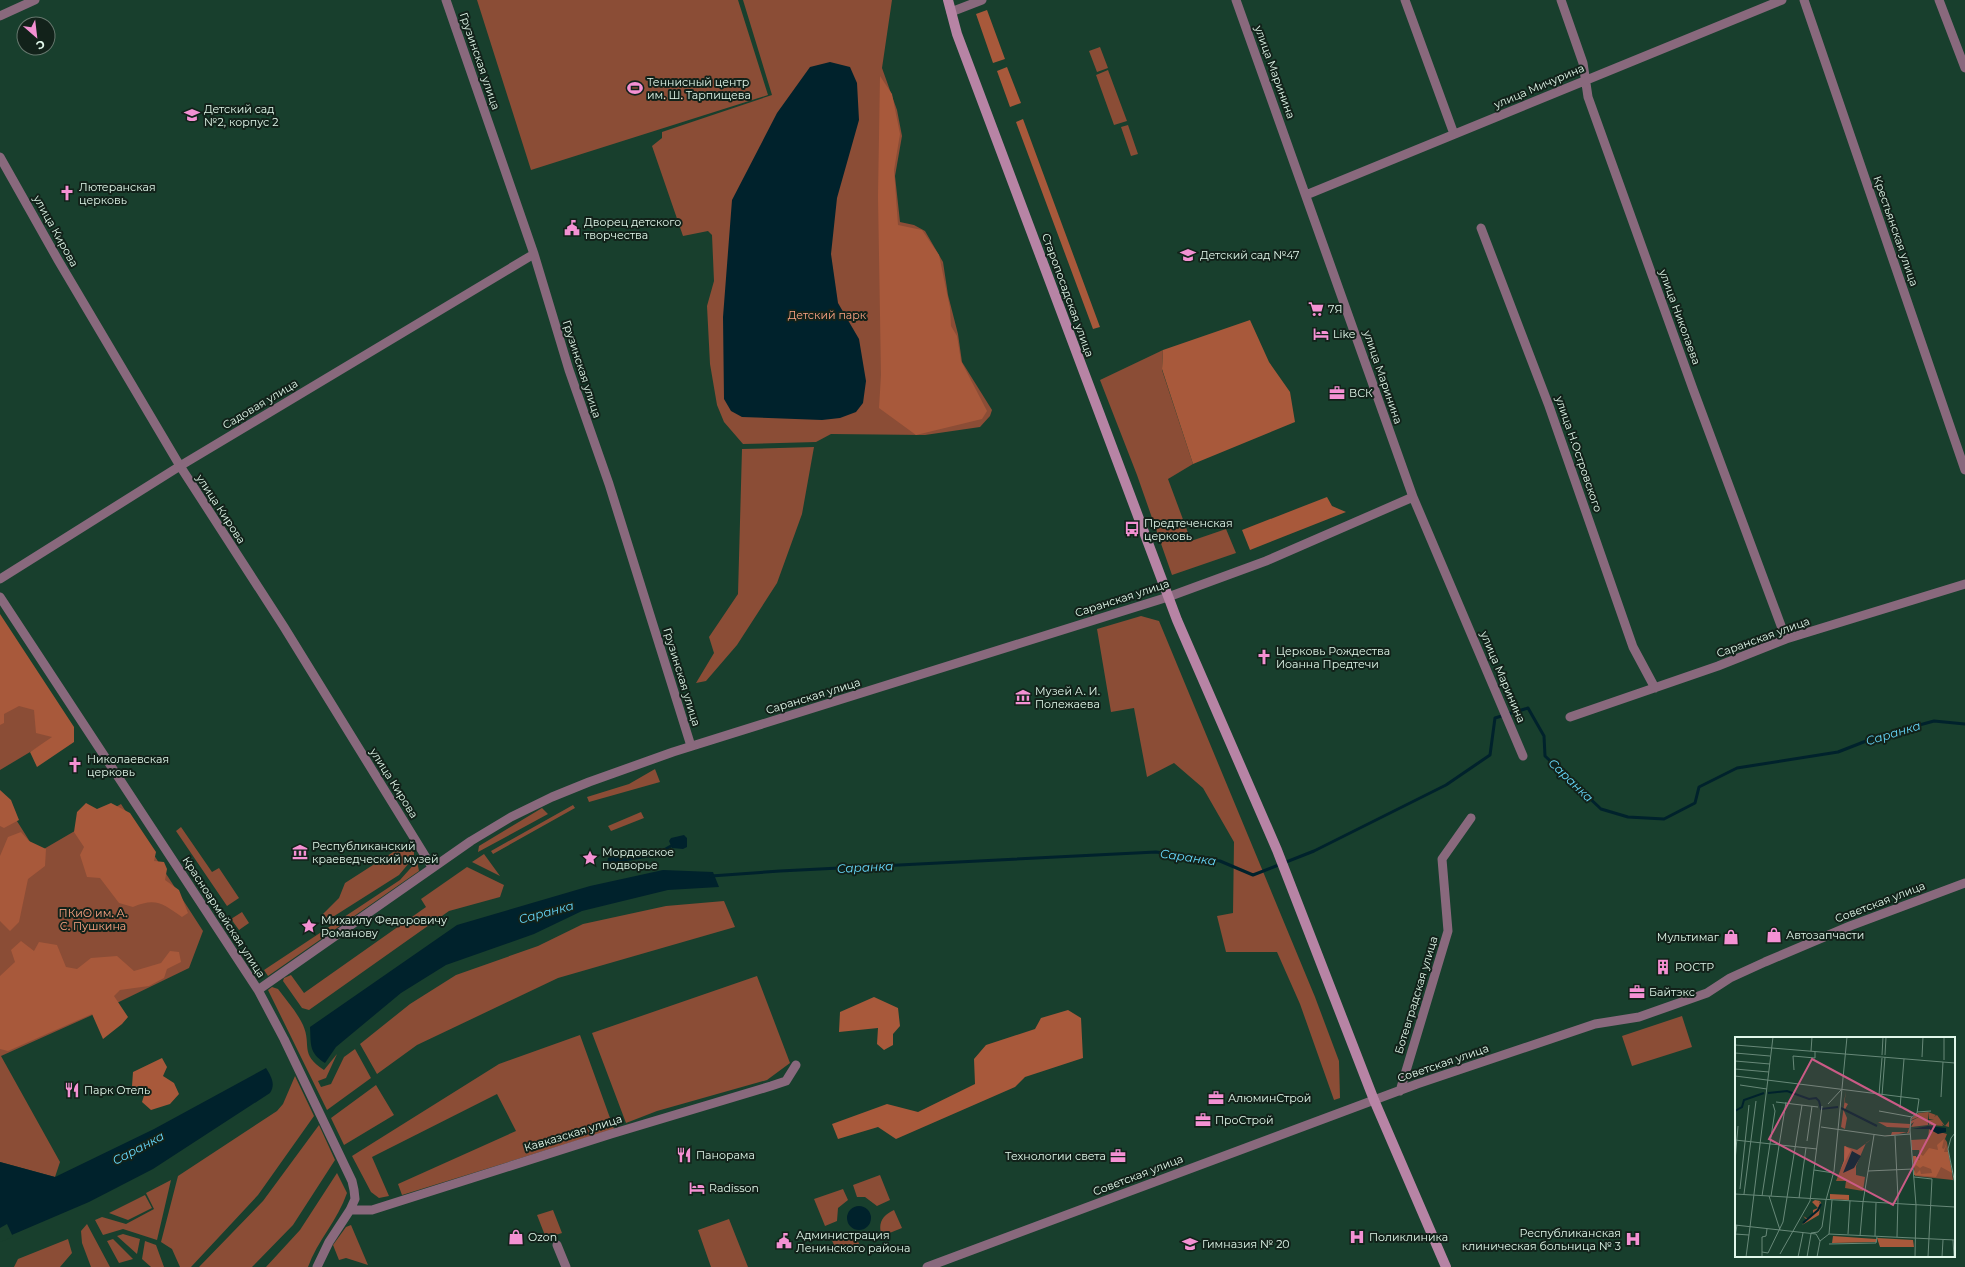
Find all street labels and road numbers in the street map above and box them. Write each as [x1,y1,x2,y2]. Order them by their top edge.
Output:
street label: Грузинская улица [457,10,503,112]
street label: улица Маринина [1251,23,1298,121]
street label: улица Мичурина [1491,61,1586,112]
street label: Крестьянская улица [1871,174,1921,288]
street label: улица Кирова [30,192,82,269]
street label: Старопосадская улица [1039,231,1097,359]
street label: улица Николаева [1656,267,1704,367]
street label: Грузинская улица [560,318,604,420]
street label: улица Маринина [1360,327,1406,426]
street label: Садовая улица [220,376,300,432]
street label: улица Н.Островского [1552,393,1605,514]
street label: улица Кирова [193,471,249,546]
street label: Саранская улица [1073,576,1171,620]
street label: Саранская улица [1714,614,1812,660]
street label: Грузинская улица [660,626,704,728]
street label: улица Маринина [1477,628,1529,725]
street label: Саранская улица [764,675,862,717]
street label: улица Кирова [366,745,421,821]
street label: Красноармейская улица [179,854,269,980]
street label: Советская улица [1833,878,1927,926]
street label: Ботевградская улица [1391,934,1441,1056]
street label: Советская улица [1396,1041,1490,1085]
street label: Кавказская улица [522,1111,624,1155]
street label: Советская улица [1091,1151,1185,1199]

